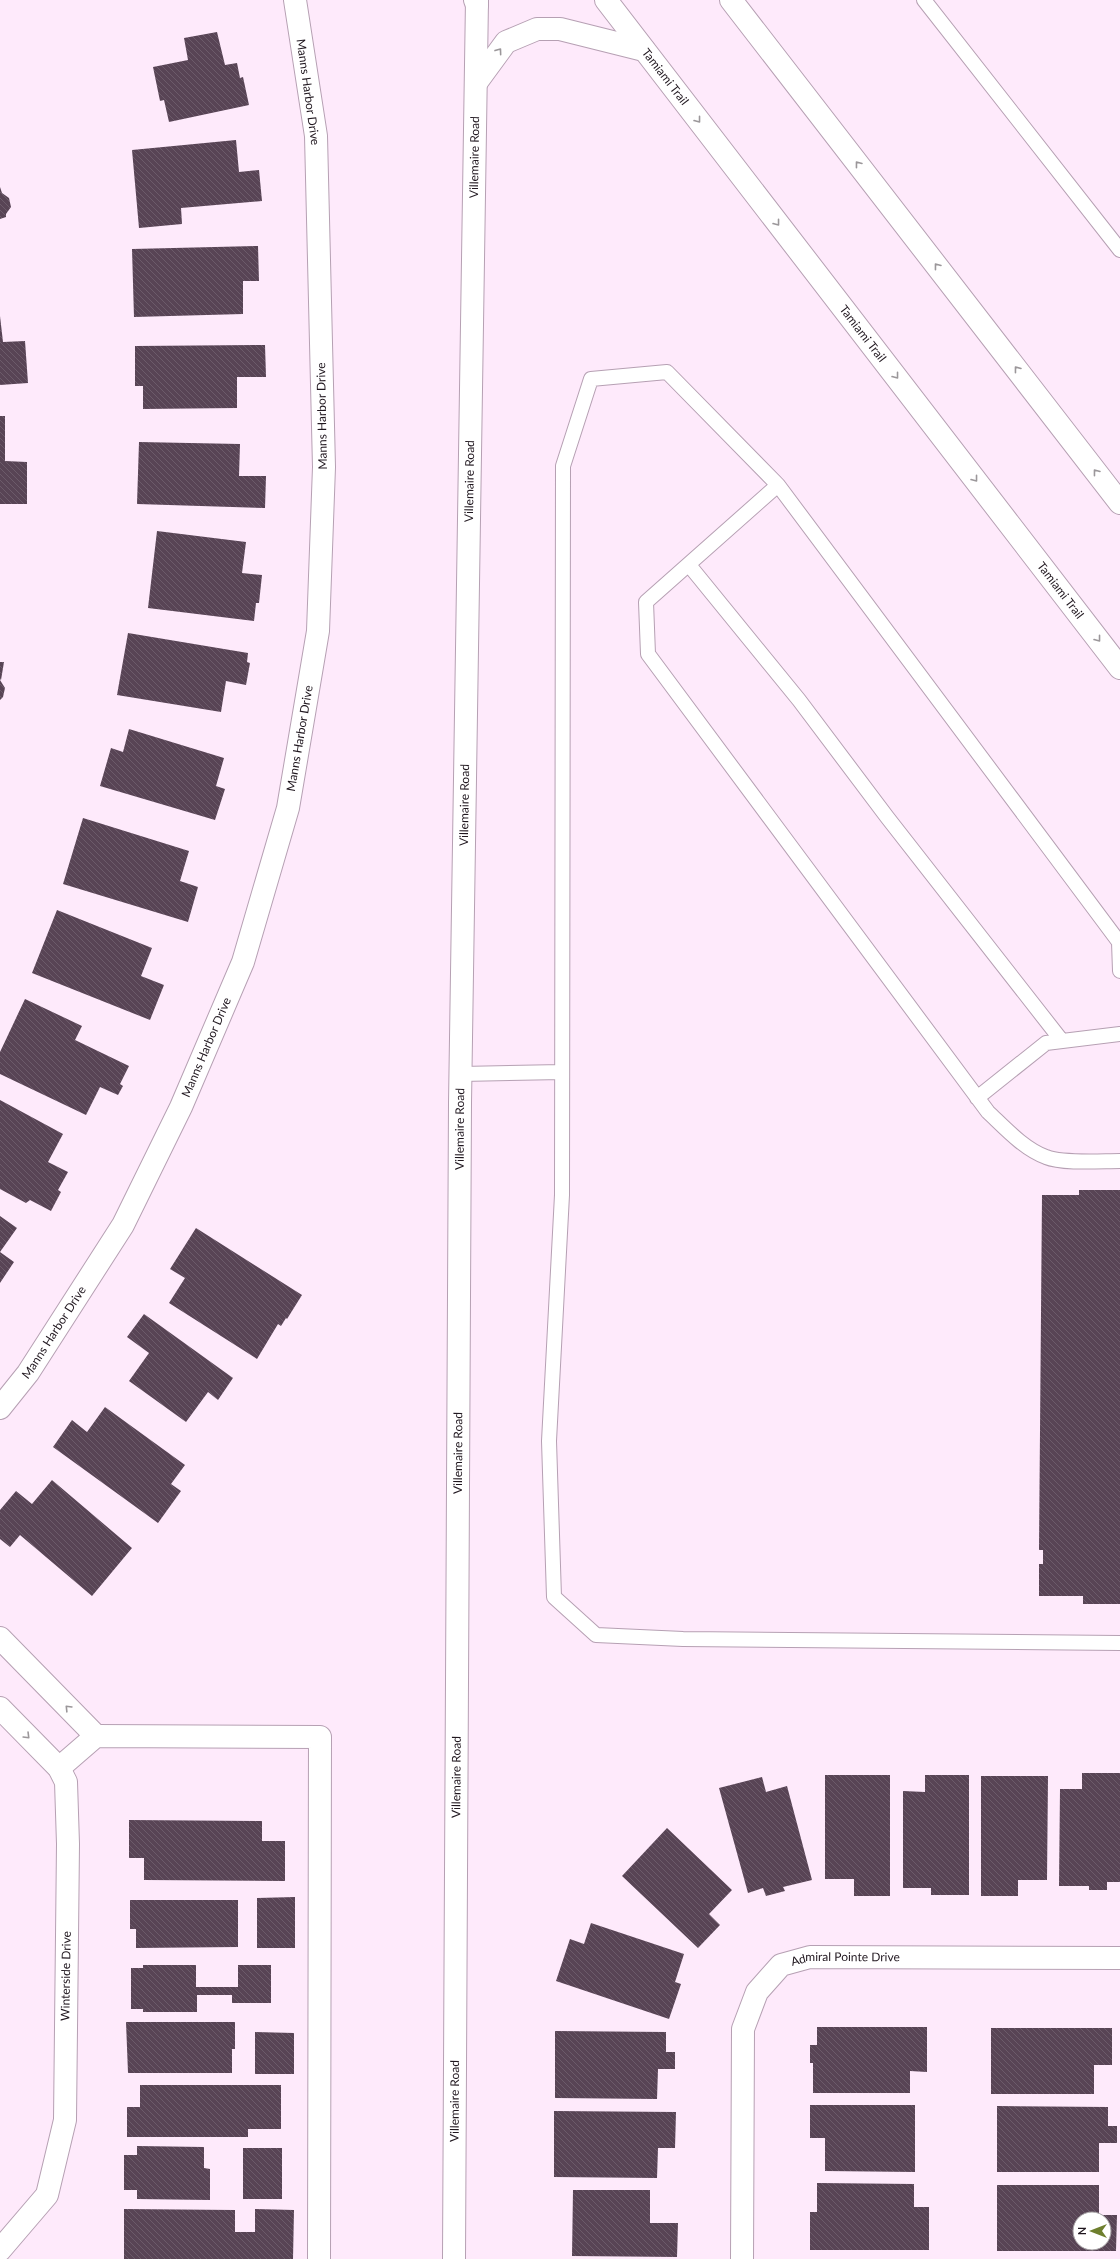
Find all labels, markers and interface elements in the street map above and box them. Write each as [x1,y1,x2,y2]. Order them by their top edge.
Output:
street label: Manns Harbor Drive [294,38,323,146]
street label: Tamiami Trail [639,45,692,108]
one-way arrow [494,48,502,55]
one-way arrow [693,115,700,122]
street label: Villemaire Road [466,116,482,198]
one-way arrow [856,161,863,168]
one-way arrow [773,218,780,225]
one-way arrow [935,264,942,271]
street label: Tamiami Trail [837,302,890,365]
street label: Manns Harbor Drive [313,362,330,470]
one-way arrow [1014,367,1021,374]
one-way arrow [891,372,898,379]
street label: Villemaire Road [461,440,477,522]
one-way arrow [1094,470,1101,477]
one-way arrow [970,475,977,482]
street label: Tamiami Trail [1034,559,1087,622]
one-way arrow [1093,634,1100,641]
street label: Manns Harbor Drive [283,684,316,792]
street label: Villemaire Road [456,764,472,846]
street label: Manns Harbor Drive [178,995,234,1100]
street label: Villemaire Road [452,1088,467,1170]
street label: Manns Harbor Drive [18,1283,89,1382]
street label: Villemaire Road [450,1412,465,1494]
one-way arrow [66,1705,73,1713]
one-way arrow [22,1731,30,1739]
street label: Villemaire Road [448,1736,464,1818]
street label: Winterside Drive [57,1931,74,2021]
street label: Admiral Pointe Drive [789,1949,900,1969]
street label: Villemaire Road [447,2060,462,2142]
north arrow [1072,2211,1112,2251]
text: N [1075,2227,1088,2235]

